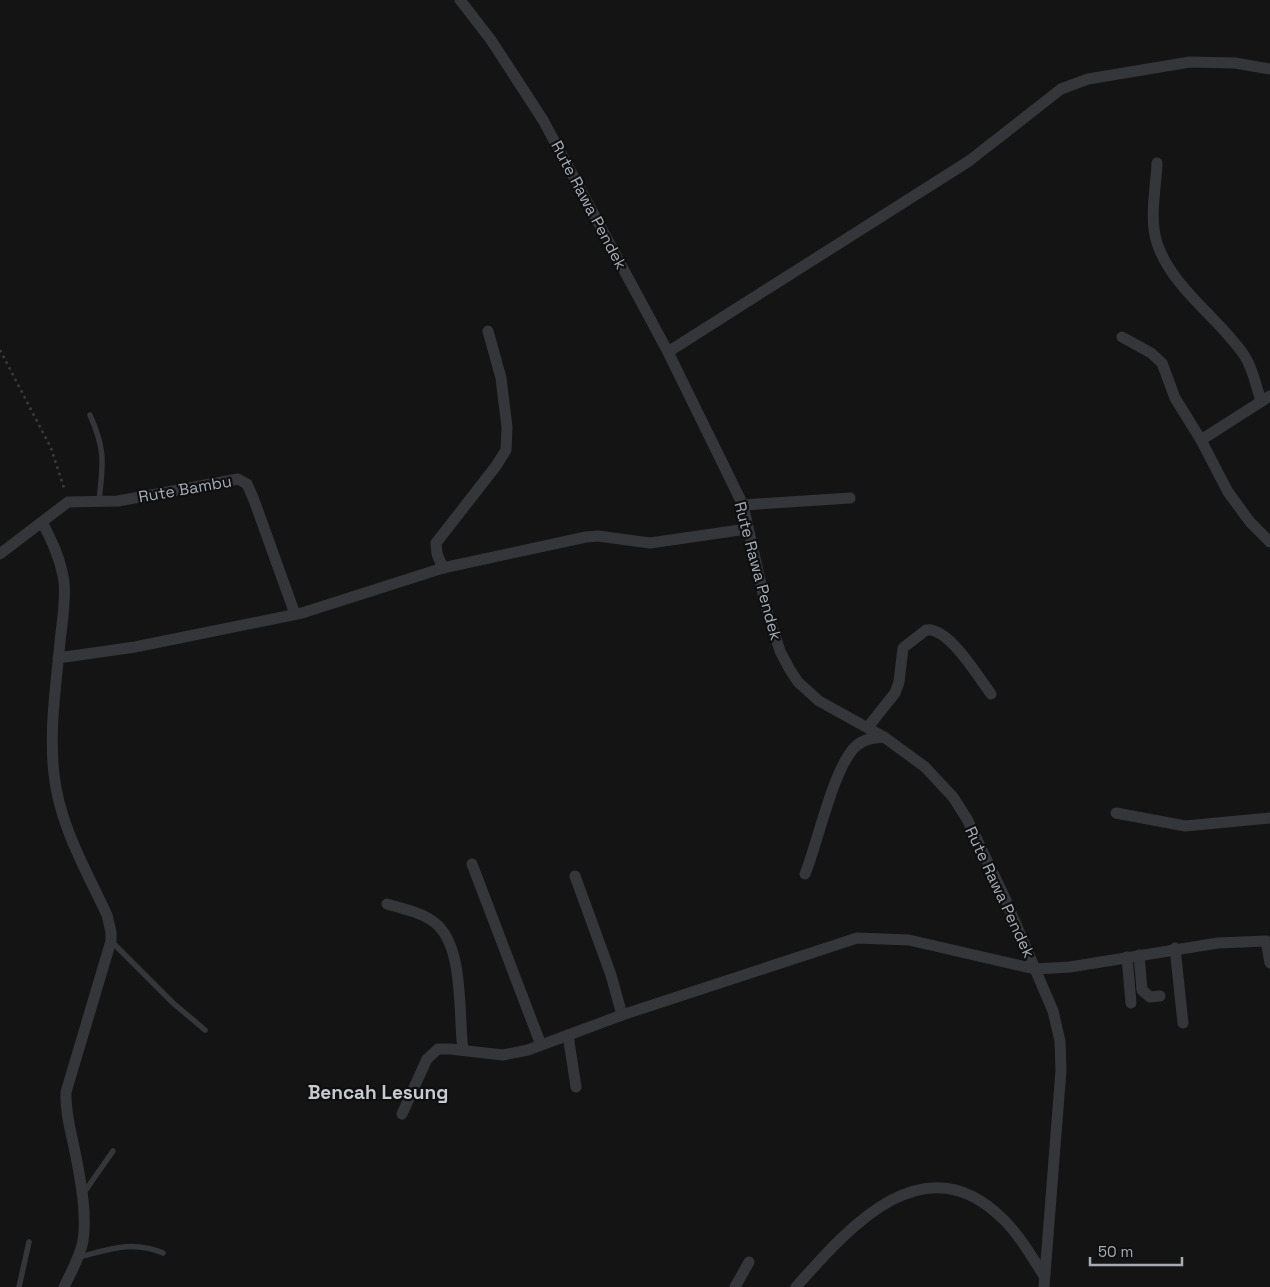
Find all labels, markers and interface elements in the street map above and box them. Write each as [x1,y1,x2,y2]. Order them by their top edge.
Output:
street label: Rute Rawa Pendek [546,137,632,273]
street label: Rute Bambu [137,470,233,508]
street label: Rute Rawa Pendek [729,499,787,643]
street label: Rute Rawa Pendek [960,823,1040,961]
district label: Bencah Lesung [308,1080,448,1105]
scale bar [1090,1234,1182,1266]
text: 50 m [1098,1242,1133,1261]

